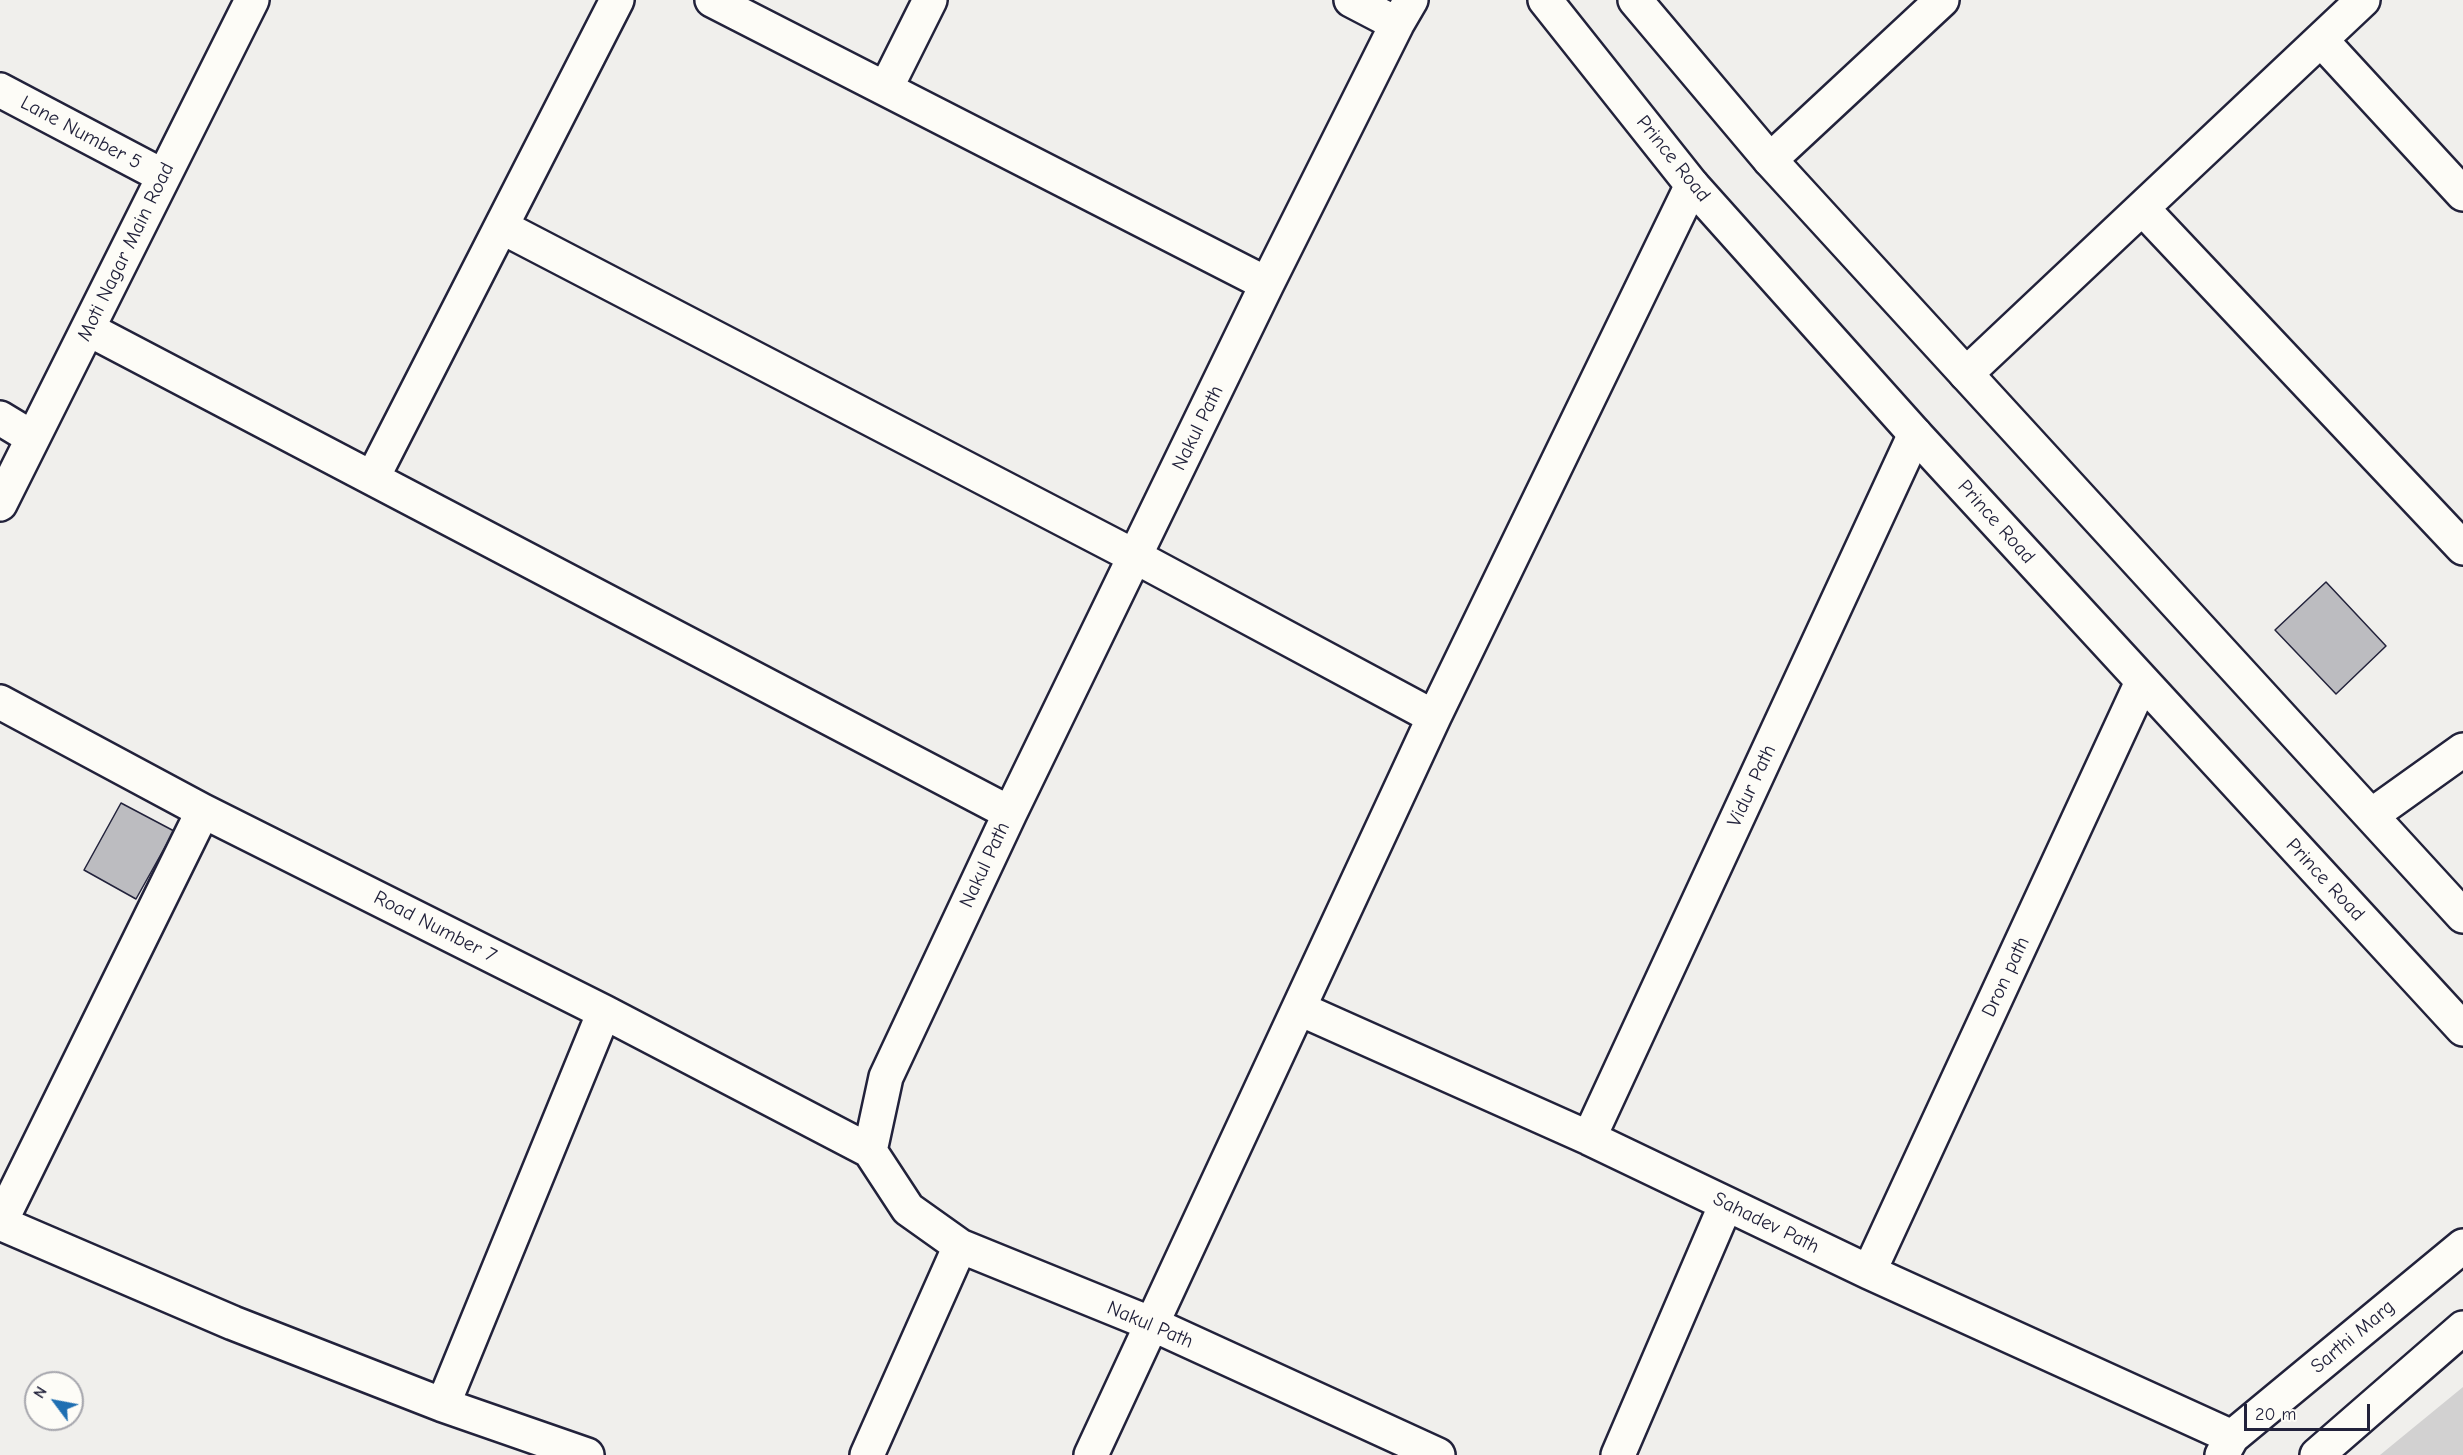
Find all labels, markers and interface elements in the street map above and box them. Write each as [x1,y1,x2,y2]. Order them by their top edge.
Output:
street label: Lane Number 5 [16,91,146,175]
street label: Prince Road [1631,111,1715,207]
street label: Moti Nagar Main Road [72,159,180,345]
street label: Nakul Path [1167,382,1229,474]
street label: Prince Road [1952,475,2040,569]
street label: Vidur Path [1723,741,1781,831]
street label: Nakul Path [955,818,1015,912]
street label: Prince Road [2281,834,2369,926]
street label: Road Number 7 [370,886,500,968]
street label: Dron path [1977,933,2035,1021]
street label: Sahadev Path [1709,1187,1823,1259]
street label: Sarthi Marg [2306,1295,2400,1379]
street label: Nakul Path [1103,1296,1197,1354]
north arrow [24,1371,84,1431]
text: N [30,1383,51,1402]
scale bar [2247,1392,2373,1430]
text: 20 m [2255,1404,2296,1425]

